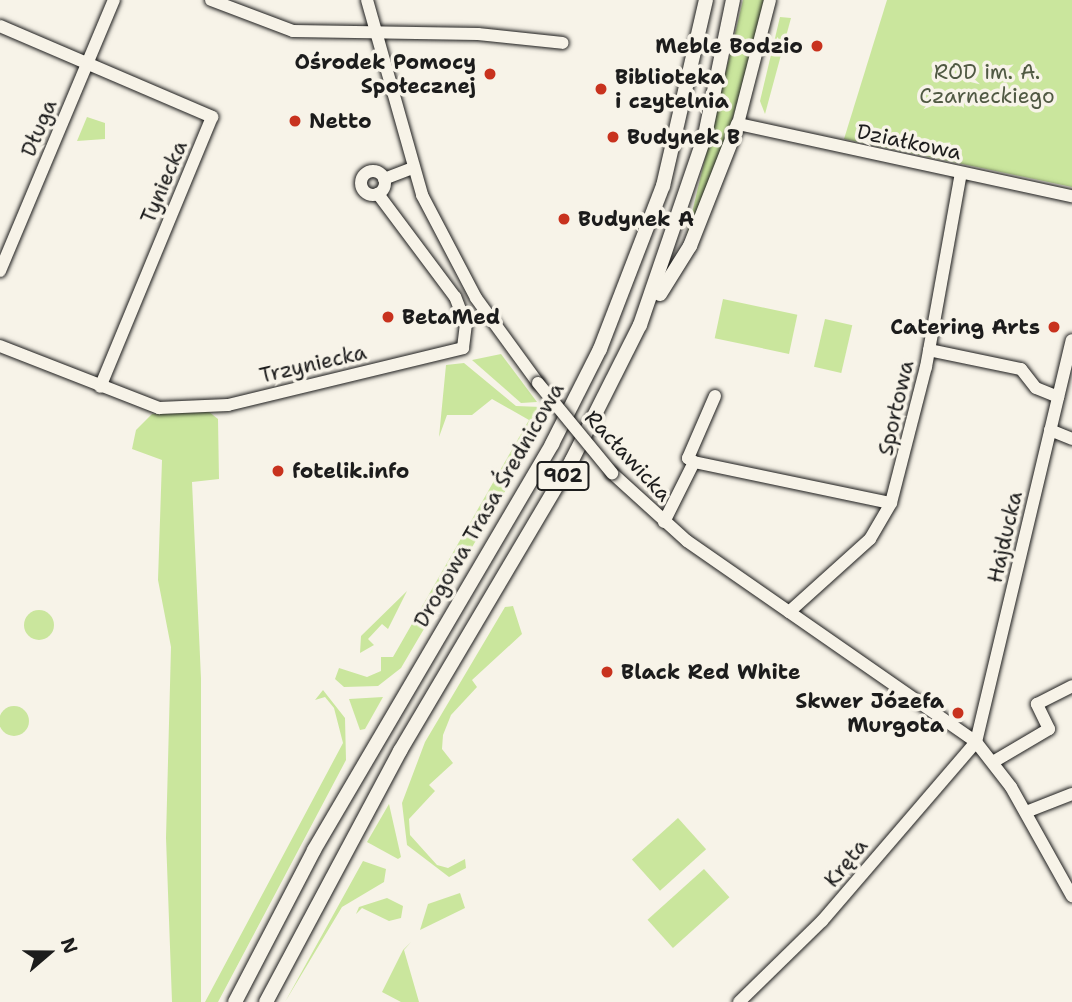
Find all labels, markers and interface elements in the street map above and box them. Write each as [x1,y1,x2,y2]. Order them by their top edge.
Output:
place label: Meble Bodzio [655,33,803,59]
marker: Meble Bodzio [809,38,825,54]
place label: Ośrodek Pomocy Społecznej [295,49,476,99]
park label: ROD im. A. Czarneckiego [919,59,1055,109]
place label: Biblioteka i czytelnia [615,64,729,114]
marker: Ośrodek Pomocy Społecznej [482,66,498,82]
marker: Biblioteka i czytelnia [593,81,609,97]
street label: Długa [16,96,62,160]
place label: Netto [309,108,372,134]
marker: Netto [287,113,303,129]
street label: Działkowa [855,119,963,165]
place label: Budynek B [627,124,740,150]
marker: Budynek B [605,129,621,145]
street label: Tyniecka [135,137,193,227]
place label: Budynek A [578,206,694,232]
marker: Budynek A [556,211,572,227]
place label: BetaMed [402,304,500,330]
marker: BetaMed [380,309,396,325]
place label: Catering Arts [890,314,1040,340]
marker: Catering Arts [1046,319,1062,335]
street label: Trzyniecka [257,339,369,389]
street label: Sportowa [873,358,919,458]
street label: Drogowa Trasa Średnicowa [409,378,569,632]
street label: Racławicka [579,405,677,507]
place label: fotelik.info [292,458,409,484]
road number: 902 [535,461,591,491]
marker: fotelik.info [270,463,286,479]
street label: Hajducka [982,489,1028,585]
place label: Black Red White [621,659,801,685]
marker: Black Red White [599,664,615,680]
place label: Skwer Józefa Murgota [795,688,944,738]
marker: Skwer Józefa Murgota [950,705,966,721]
street label: Kręta [819,834,873,892]
north arrow [14,918,84,988]
text: N [55,934,84,957]

